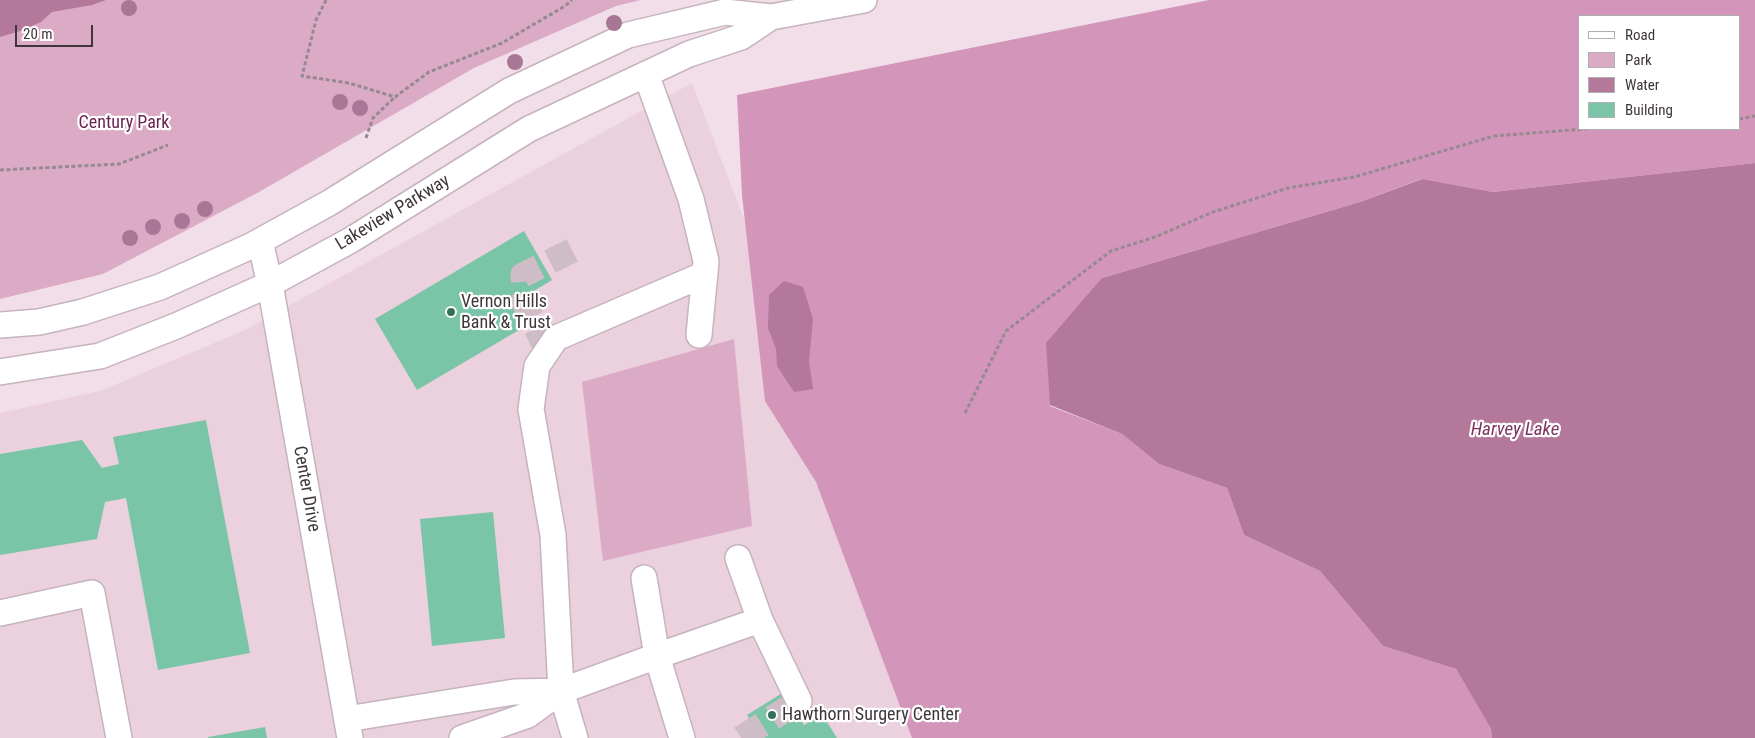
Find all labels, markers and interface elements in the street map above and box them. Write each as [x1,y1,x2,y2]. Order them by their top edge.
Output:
scale bar [18,15,95,47]
legend [1578,15,1740,130]
text: 20 m [23,25,53,43]
text: Road [1625,26,1655,44]
text: Park [1625,51,1652,69]
text: Water [1625,76,1659,94]
text: Building [1625,101,1673,119]
park label: Century Park [79,112,169,134]
street label: Lakeview Parkway [332,170,454,256]
place label: Vernon Hills Bank & Trust [461,291,551,334]
marker: Vernon Hills Bank & Trust [445,306,457,318]
water label: Harvey Lake [1471,419,1559,441]
street label: Center Drive [288,444,324,534]
place label: Hawthorn Surgery Center [782,704,959,726]
marker: Hawthorn Surgery Center [766,709,778,721]

